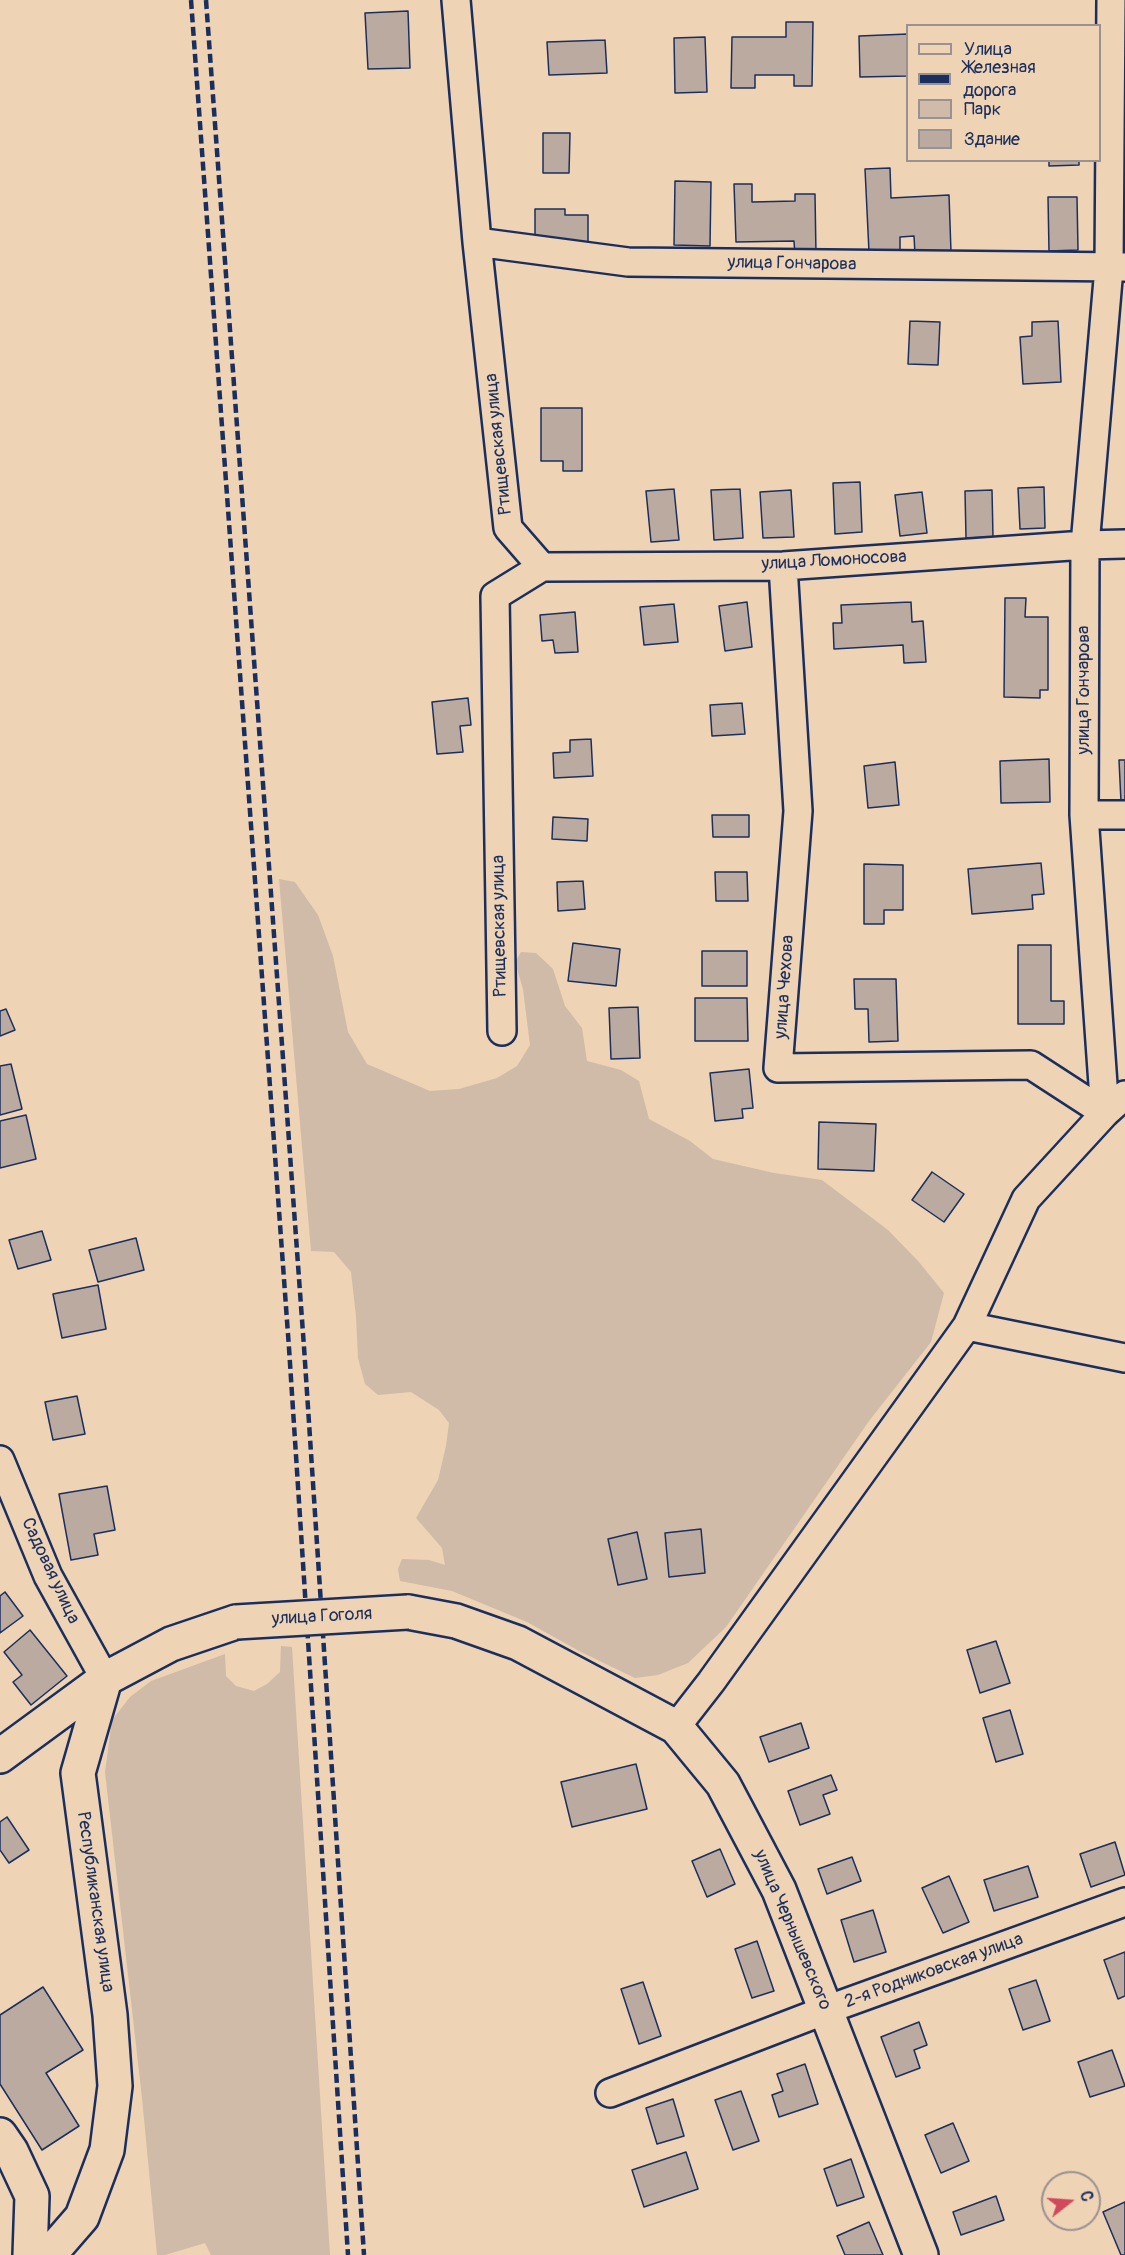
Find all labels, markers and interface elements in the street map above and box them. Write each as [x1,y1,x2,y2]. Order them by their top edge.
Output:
legend [906,24,1101,162]
text: Улица [964,38,1012,61]
text: Железная дорога [963,56,1036,102]
text: Парк [964,98,1001,121]
text: Здание [964,128,1020,151]
street label: улица Гончарова [727,252,857,276]
street label: Ртищевская улица [481,372,517,516]
street label: улица Ломоносова [761,546,907,576]
street label: улица Гончарова [1073,626,1095,754]
street label: Ртищевская улица [488,855,512,997]
street label: улица Чехова [771,934,799,1040]
street label: Садовая улица [16,1515,84,1627]
street label: улица Гоголя [271,1604,373,1630]
street label: Республиканская улица [72,1810,118,1994]
street label: улица Чернышевского [748,1847,836,2013]
street label: 2-я Родниковская улица [842,1929,1026,2013]
north arrow [1041,2171,1101,2231]
text: С [1075,2189,1097,2204]

